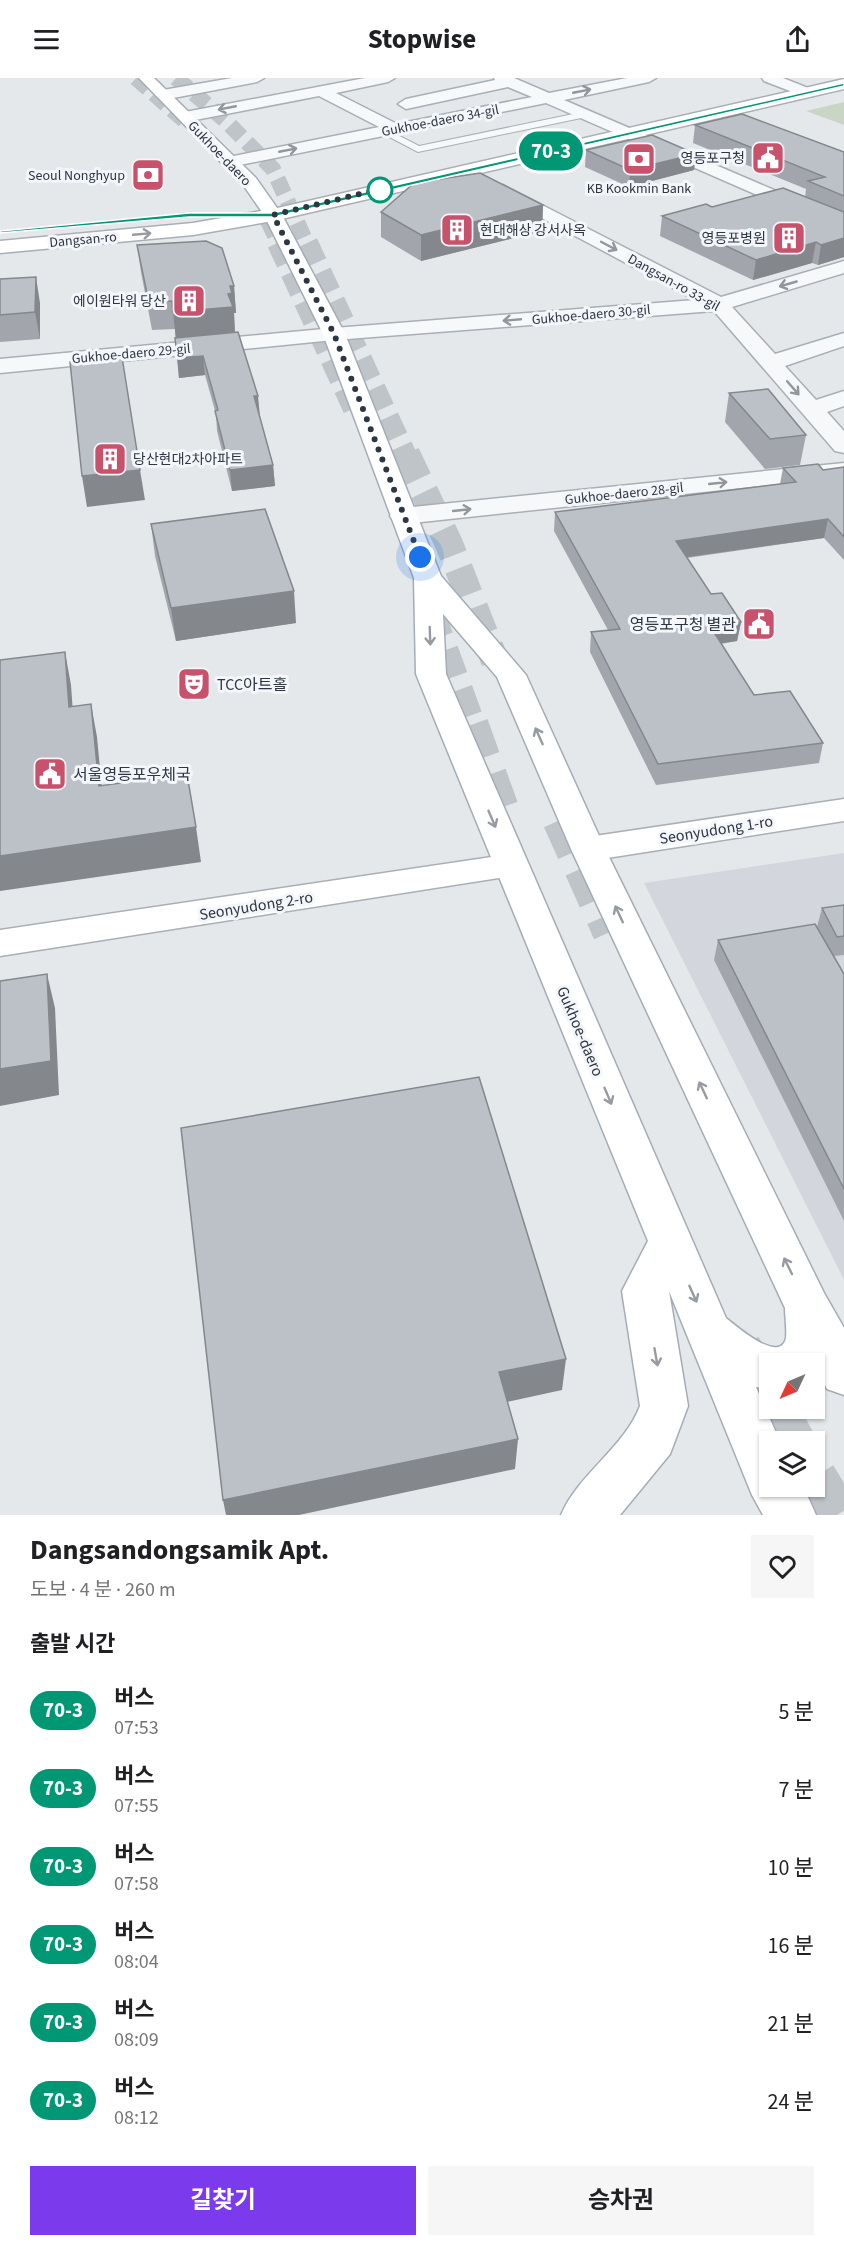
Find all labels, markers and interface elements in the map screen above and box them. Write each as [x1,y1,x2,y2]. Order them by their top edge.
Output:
text: Stopwise [368,20,476,59]
icon: menu [30,23,63,56]
icon: share [781,23,814,56]
one-way arrow [572,85,591,96]
street label: Gukhoe-daero 34-gil [380,100,501,142]
one-way arrow [218,103,237,114]
street label: Gukhoe-daero [183,117,256,191]
line badge: 70-3 [509,132,593,170]
text: 70-3 [531,136,571,166]
public building icon: 영등포구청 [750,140,786,176]
bank icon: KB Kookmin Bank [621,141,657,177]
one-way arrow [278,144,297,155]
place label: 영등포구청 [681,149,745,169]
bank icon: Seoul Nonghyup [130,157,166,193]
place label: Seoul Nonghyup [28,166,125,186]
unlabelled marker [367,177,393,203]
place label: KB Kookmin Bank [587,179,691,199]
building icon: 현대해상 강서사옥 [439,212,475,248]
building icon: 영등포병원 [771,220,807,256]
place label: 현대해상 강서사옥 [480,221,586,241]
street label: Dangsan-ro [49,227,118,253]
one-way arrow [131,228,151,239]
place label: 영등포병원 [702,229,766,249]
one-way arrow [600,240,617,252]
street label: Dangsan-ro 33-gil [624,249,724,317]
one-way arrow [779,279,798,290]
building icon: 에이원타워 당산 [171,283,207,319]
place label: 에이원타워 당산 [73,292,166,312]
street label: Gukhoe-daero 30-gil [531,300,652,330]
one-way arrow [503,315,523,326]
street label: Gukhoe-daero 29-gil [71,339,192,369]
one-way arrow [786,380,800,395]
building icon: 당산현대2차아파트 [92,441,128,477]
place label: 당산현대2차아파트 [133,450,243,470]
street label: Gukhoe-daero 28-gil [564,478,685,510]
one-way arrow [708,478,728,489]
one-way arrow [451,504,471,515]
your location [405,542,435,572]
public building icon: 영등포구청 별관 [741,606,777,642]
place label: 영등포구청 별관 [630,614,736,636]
one-way arrow [424,626,436,646]
theatre icon: TCC아트홀 [176,666,212,702]
place label: TCC아트홀 [217,674,287,696]
one-way arrow [532,728,544,746]
public building icon: 서울영등포우체국 [32,756,68,792]
place label: 서울영등포우체국 [73,764,191,786]
one-way arrow [487,809,498,828]
street label: Seonyudong 1-ro [658,810,774,850]
street label: Seonyudong 2-ro [198,886,314,926]
one-way arrow [613,905,625,923]
street label: Gukhoe-daero [551,983,609,1080]
one-way arrow [697,1081,709,1099]
one-way arrow [603,1086,614,1104]
one-way arrow [781,1257,793,1275]
one-way arrow [688,1285,699,1303]
one-way arrow [651,1347,662,1366]
north arrow [759,1353,825,1419]
map controls [759,1353,825,1497]
button: layers [759,1431,825,1497]
text: Dangsandongsamik Apt. [30,1530,329,1570]
button: heart [751,1535,814,1598]
text: 도보 · 4 분 · 260 m [30,1576,176,1604]
text: 출발 시간 [30,1628,115,1660]
text: 버스 [114,1682,154,1714]
text: 70-3 [43,1695,83,1725]
text: 5 분 [778,1696,814,1728]
text: 07:53 [114,1714,159,1742]
text: 버스 [114,1760,154,1792]
text: 70-3 [43,1773,83,1803]
text: 7 분 [778,1774,814,1806]
text: 07:55 [114,1792,159,1820]
text: 버스 [114,1838,154,1870]
text: 70-3 [43,1851,83,1881]
text: 10 분 [767,1852,814,1884]
text: 07:58 [114,1870,159,1898]
text: 버스 [114,1916,154,1948]
text: 70-3 [43,1929,83,1959]
text: 16 분 [767,1930,814,1962]
text: 08:04 [114,1948,159,1976]
text: 버스 [114,1994,154,2026]
text: 70-3 [43,2007,83,2037]
text: 21 분 [767,2008,814,2040]
text: 08:09 [114,2026,159,2054]
text: 버스 [114,2072,154,2104]
text: 70-3 [43,2085,83,2115]
text: 24 분 [767,2086,814,2118]
text: 08:12 [114,2104,159,2132]
button: 길찾기 [30,2166,416,2235]
button: 승차권 [428,2166,814,2235]

